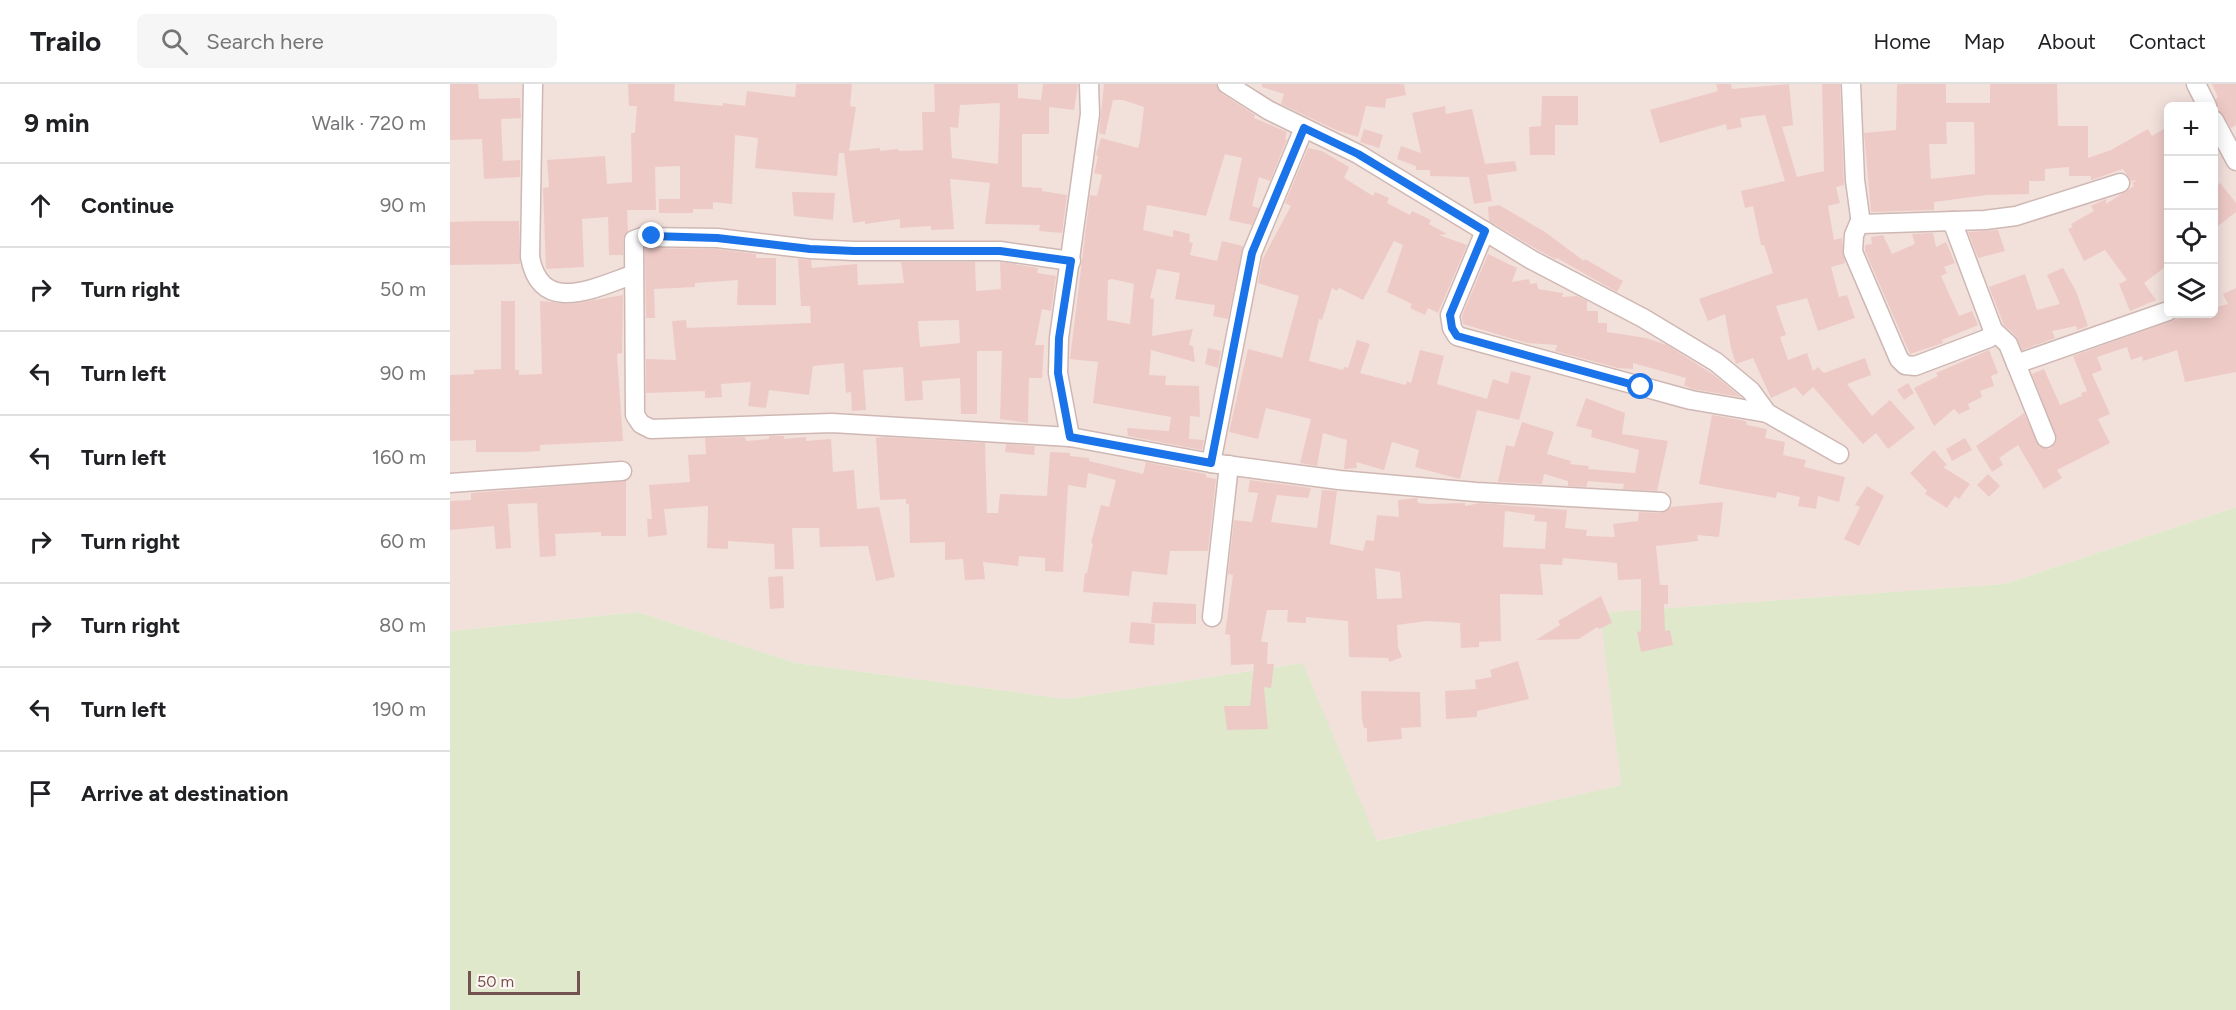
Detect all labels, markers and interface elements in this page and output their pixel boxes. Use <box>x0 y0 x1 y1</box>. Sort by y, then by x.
search box <box>137 14 557 68</box>
text: Trailo <box>30 24 101 58</box>
icon: search <box>158 25 191 58</box>
text: Search here <box>206 28 324 55</box>
text: Home <box>1874 29 1931 54</box>
text: Map <box>1964 29 2005 54</box>
text: About <box>2038 29 2096 54</box>
text: Contact <box>2129 29 2206 54</box>
map controls <box>2164 102 2218 318</box>
button: + <box>2164 102 2218 156</box>
text: 9 min <box>24 107 90 139</box>
text: Walk · 720 m <box>312 111 426 135</box>
button: − <box>2164 156 2218 210</box>
icon: ahead <box>24 189 57 222</box>
text: Continue <box>81 192 174 219</box>
text: 90 m <box>380 193 426 217</box>
button: locate <box>2164 210 2218 264</box>
route end <box>638 222 664 248</box>
button: layers <box>2164 264 2218 318</box>
icon: right <box>24 273 57 306</box>
text: Turn right <box>81 276 180 303</box>
text: 50 m <box>380 277 426 301</box>
icon: left <box>24 357 57 390</box>
text: Turn left <box>81 360 167 387</box>
text: 90 m <box>380 361 426 385</box>
route start <box>1627 373 1653 399</box>
icon: left <box>24 441 57 474</box>
text: Turn left <box>81 444 167 471</box>
text: 160 m <box>372 445 426 469</box>
icon: right <box>24 525 57 558</box>
text: Turn right <box>81 528 180 555</box>
text: 60 m <box>380 529 426 553</box>
icon: right <box>24 609 57 642</box>
text: Turn right <box>81 612 180 639</box>
text: 80 m <box>379 613 426 637</box>
icon: left <box>24 693 57 726</box>
text: Turn left <box>81 696 167 723</box>
text: 190 m <box>372 697 426 721</box>
icon: arrive <box>24 777 57 810</box>
text: Arrive at destination <box>81 780 289 807</box>
scale bar <box>468 968 580 996</box>
text: 50 m <box>477 972 514 991</box>

